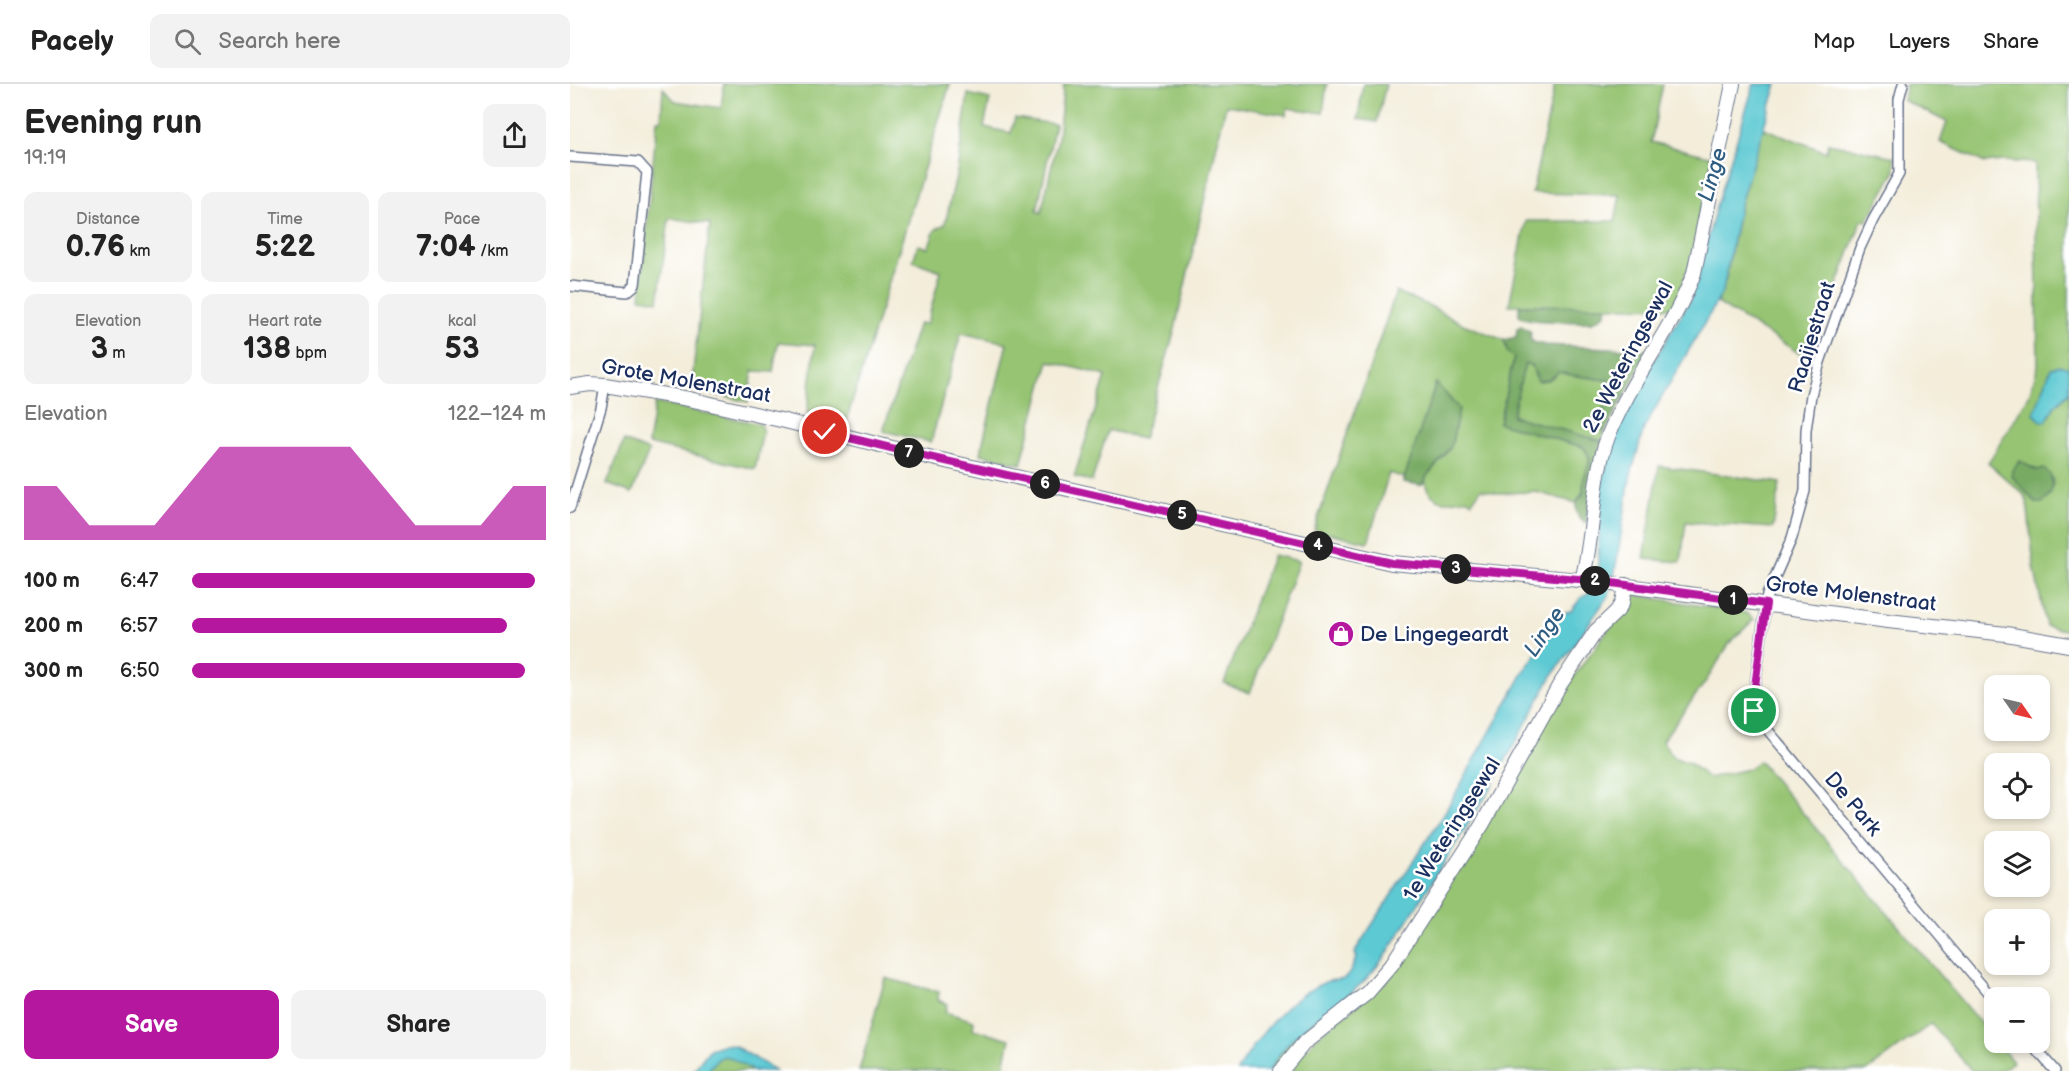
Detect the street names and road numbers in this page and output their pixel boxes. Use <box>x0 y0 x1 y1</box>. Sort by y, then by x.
street label: 2e Weteringsewal <box>1577 277 1679 437</box>
street label: Raaijestraat <box>1783 278 1841 396</box>
street label: Grote Molenstraat <box>599 354 773 408</box>
street label: Grote Molenstraat <box>1764 571 1938 617</box>
street label: 1e Weteringsewal <box>1398 753 1506 905</box>
street label: De Park <box>1819 767 1887 841</box>

